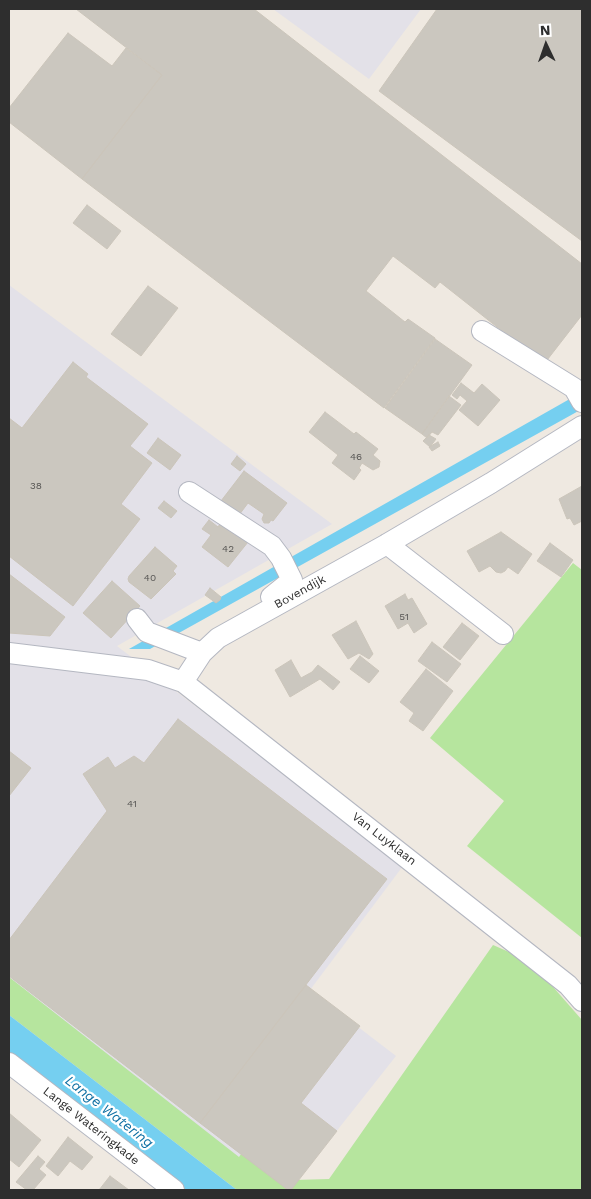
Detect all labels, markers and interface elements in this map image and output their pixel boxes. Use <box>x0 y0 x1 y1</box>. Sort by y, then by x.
north arrow <box>521 20 571 70</box>
text: N <box>540 22 551 38</box>
house number: 46 <box>350 451 362 463</box>
house number: 38 <box>30 480 42 492</box>
house number: 42 <box>222 543 234 555</box>
house number: 40 <box>144 572 156 584</box>
street label: Bovendijk <box>272 572 328 612</box>
house number: 51 <box>399 611 409 623</box>
house number: 41 <box>127 798 137 810</box>
street label: Van Luyklaan <box>349 809 419 869</box>
water label: Lange Watering <box>62 1072 156 1152</box>
street label: Lange Wateringkade <box>40 1084 142 1168</box>

